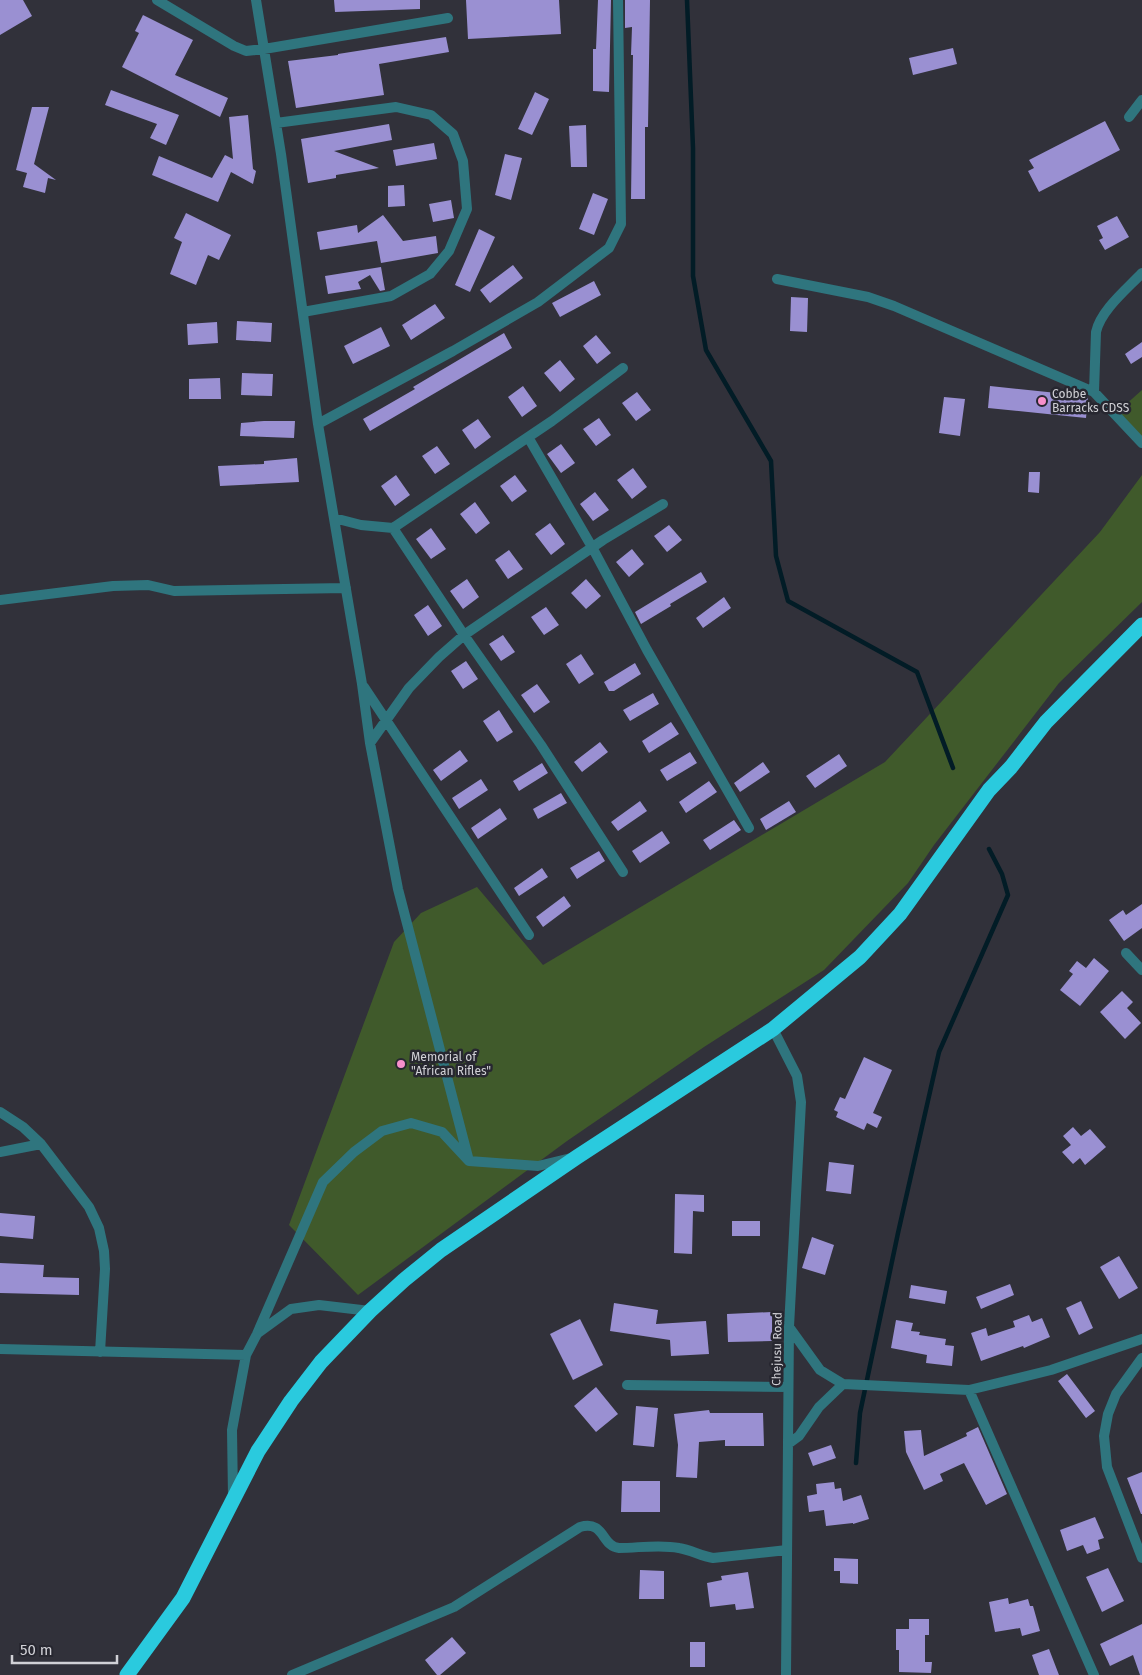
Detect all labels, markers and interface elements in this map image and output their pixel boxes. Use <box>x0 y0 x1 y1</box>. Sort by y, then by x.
place label: Cobbe Barracks CDSS <box>1052 387 1130 415</box>
marker: Cobbe Barracks CDSS <box>1036 395 1048 407</box>
place label: Memorial of "African Rifles" <box>411 1050 491 1078</box>
marker: Memorial of "African Rifles" <box>395 1058 407 1070</box>
street label: Chejusu Road <box>769 1312 785 1386</box>
scale bar <box>12 1632 118 1664</box>
text: 50 m <box>20 1641 53 1659</box>

